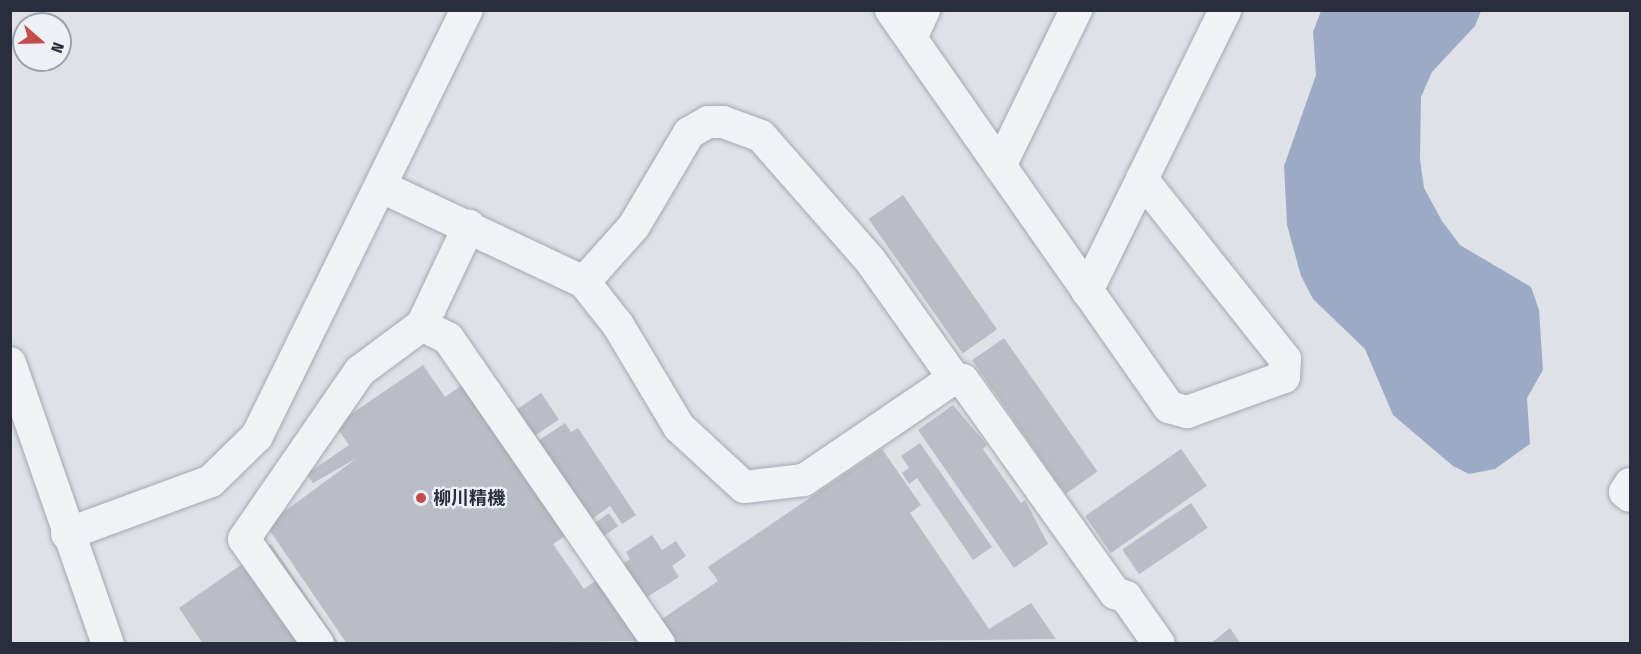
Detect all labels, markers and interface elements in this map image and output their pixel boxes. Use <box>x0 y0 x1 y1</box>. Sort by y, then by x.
north arrow <box>12 12 72 72</box>
text: N <box>47 40 68 55</box>
place label: 柳川精機 <box>433 487 505 509</box>
marker: 柳川精機 <box>414 491 428 505</box>

